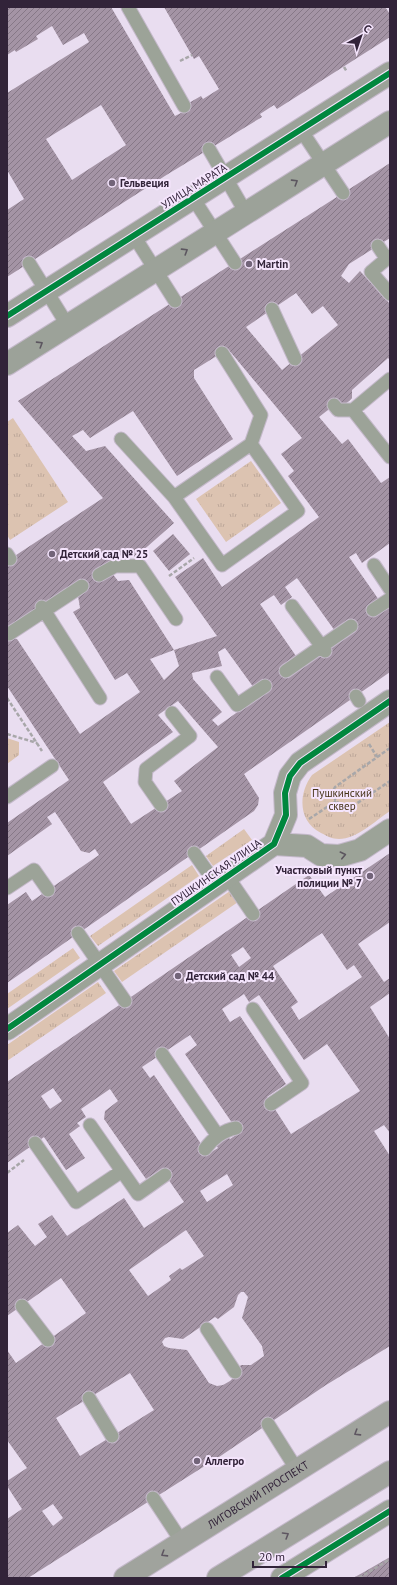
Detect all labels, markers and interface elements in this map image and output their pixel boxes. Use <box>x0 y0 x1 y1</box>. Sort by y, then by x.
north arrow <box>341 16 381 56</box>
text: С <box>361 21 374 36</box>
street label: УЛИЦА МАРАТА <box>159 160 230 212</box>
place label: Гельвеция <box>120 176 169 190</box>
marker: Гельвеция <box>107 178 117 188</box>
one-way arrow <box>291 179 298 187</box>
one-way arrow <box>181 249 188 256</box>
place label: Martin <box>257 257 288 271</box>
marker: Martin <box>244 259 254 269</box>
one-way arrow <box>36 341 43 348</box>
place label: Детский сад № 25 <box>60 547 148 561</box>
marker: Детский сад № 25 <box>47 549 57 559</box>
park label: Пушкинский сквер <box>312 786 372 813</box>
street label: ПУШКИНСКАЯ УЛИЦА <box>168 835 264 908</box>
one-way arrow <box>340 851 346 859</box>
place label: Участковый пункт полиции № 7 <box>274 863 362 890</box>
marker: Участковый пункт полиции № 7 <box>365 871 375 881</box>
place label: Детский сад № 44 <box>186 969 275 983</box>
marker: Детский сад № 44 <box>173 971 183 981</box>
one-way arrow <box>354 1428 361 1435</box>
place label: Аллегро <box>205 1454 244 1468</box>
marker: Аллегро <box>192 1456 202 1466</box>
street label: ЛИГОВСКИЙ ПРОСПЕКТ <box>204 1458 311 1532</box>
one-way arrow <box>282 1532 289 1540</box>
scale bar <box>253 1543 326 1569</box>
one-way arrow <box>161 1549 168 1557</box>
text: 20 m <box>259 1549 285 1564</box>

